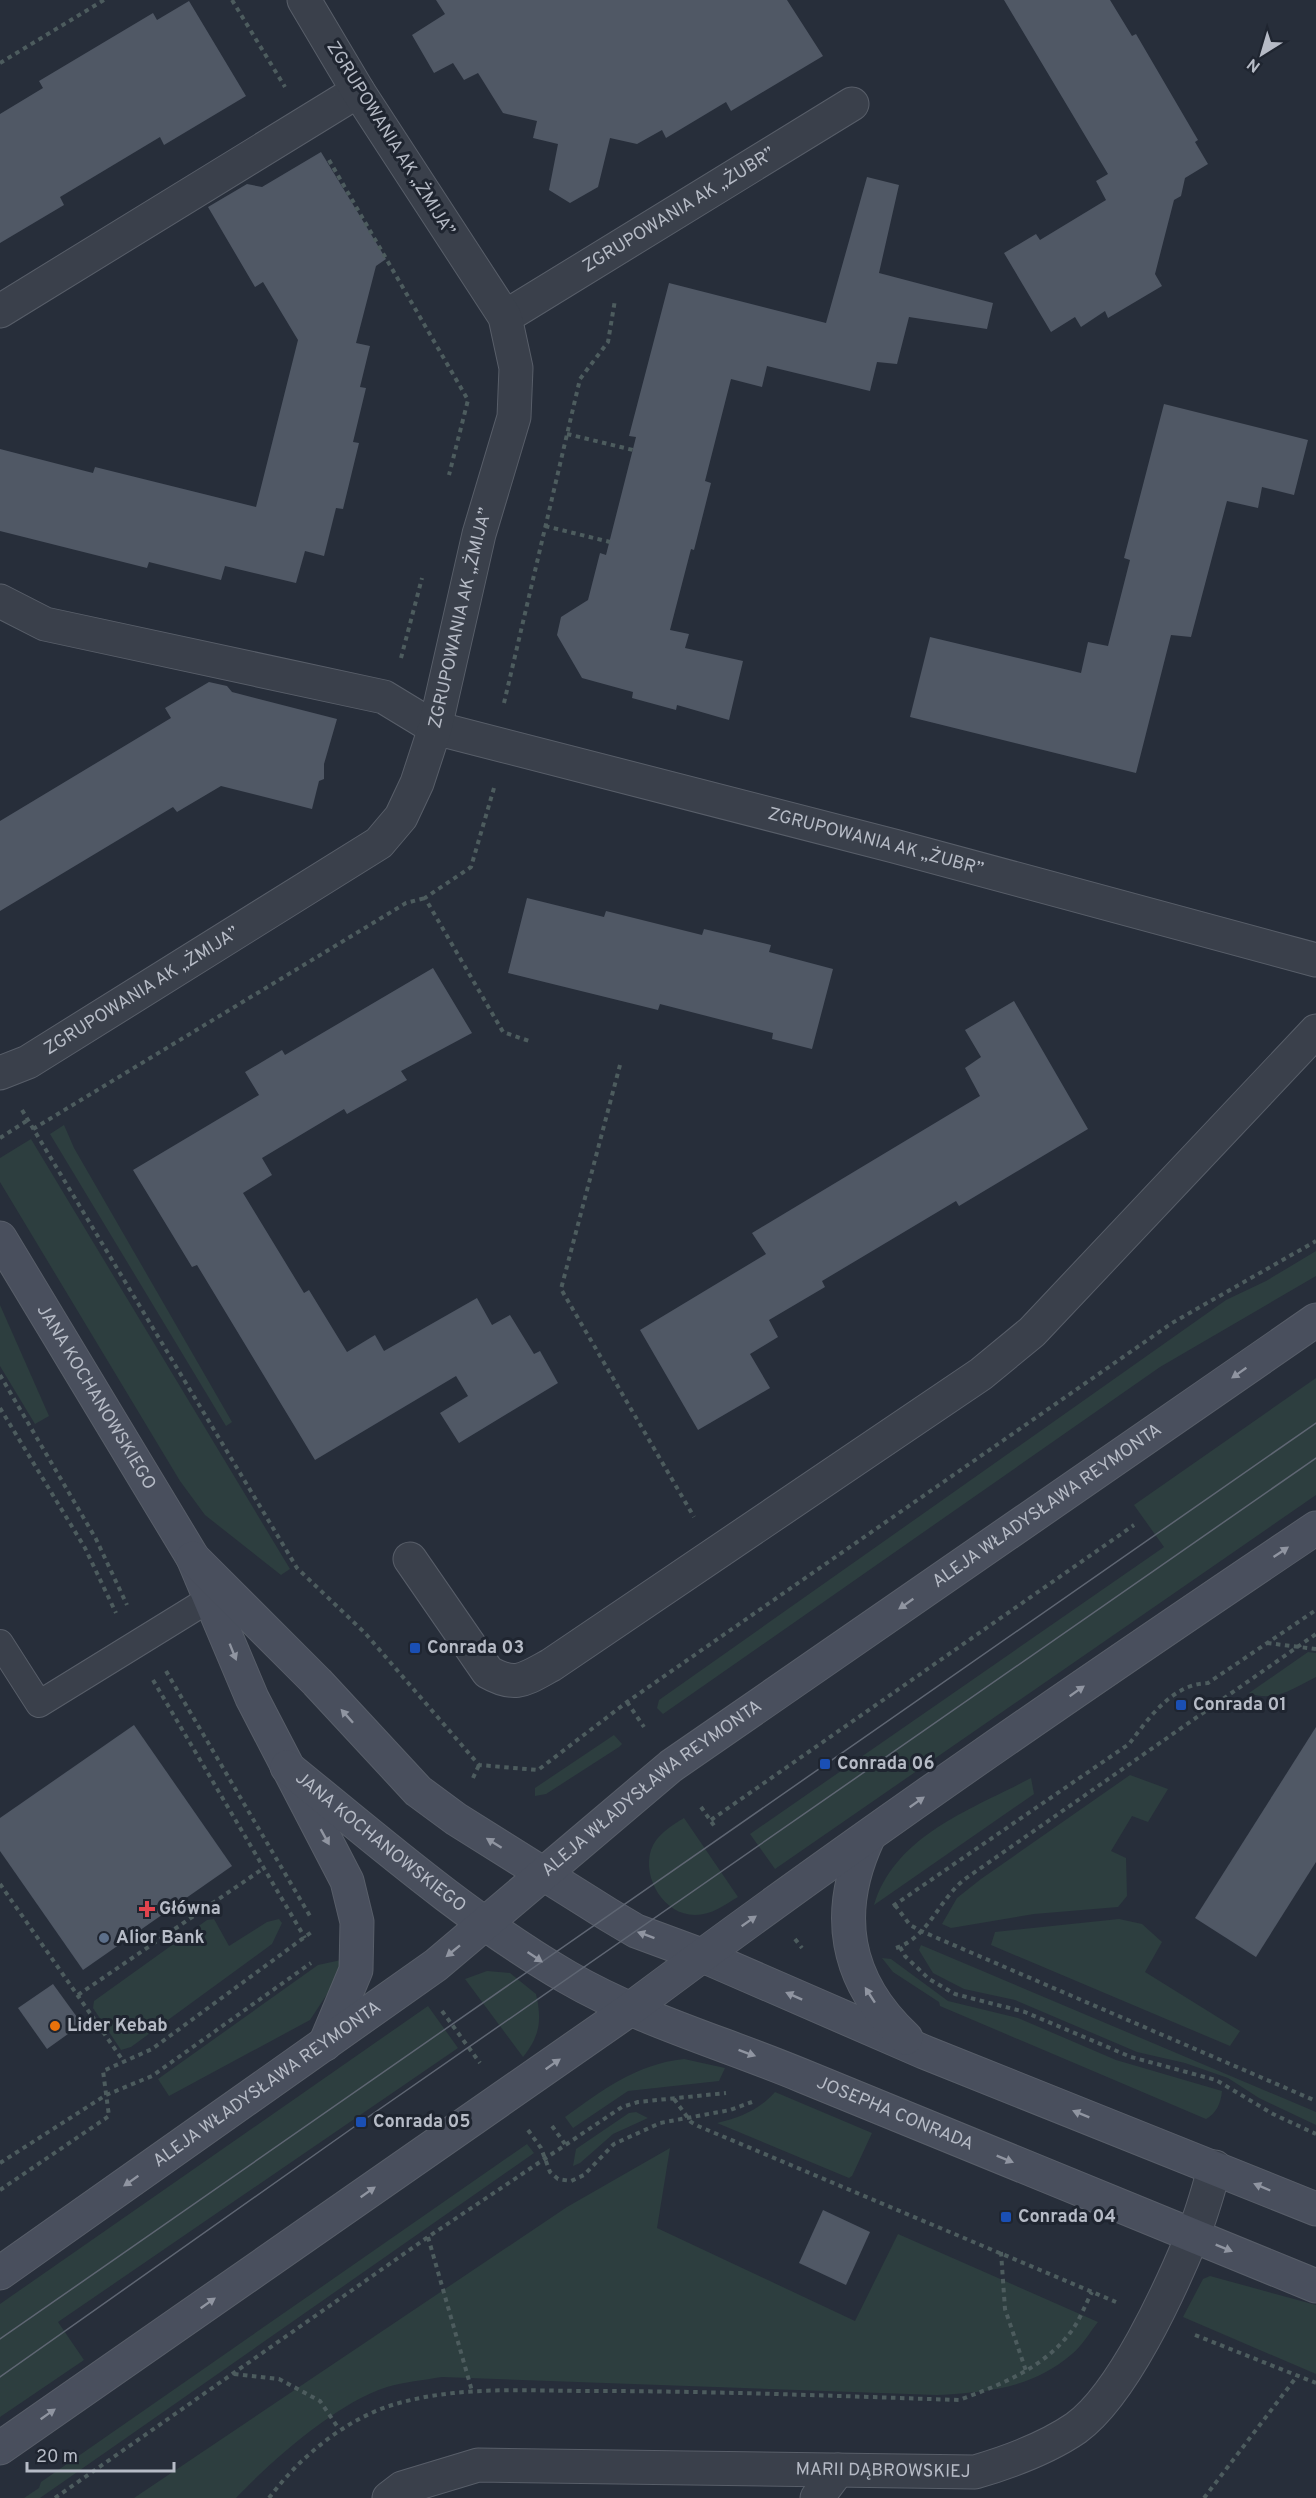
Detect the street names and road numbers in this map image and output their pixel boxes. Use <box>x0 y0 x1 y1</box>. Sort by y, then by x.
street label: ZGRUPOWANIA AK „ŻMIJA” <box>320 36 461 241</box>
street label: ZGRUPOWANIA AK „ŻUBR” <box>578 142 780 278</box>
street label: ZGRUPOWANIA AK „ŻMIJA” <box>424 505 498 731</box>
street label: ZGRUPOWANIA AK „ŻUBR” <box>765 803 986 881</box>
street label: ZGRUPOWANIA AK „ŻMIJA” <box>40 922 244 1061</box>
street label: JANA KOCHANOWSKIEGO <box>31 1300 161 1494</box>
street label: ALEJA WŁADYSŁAWA REYMONTA <box>928 1419 1166 1593</box>
street label: ALEJA WŁADYSŁAWA REYMONTA <box>537 1695 767 1882</box>
street label: JANA KOCHANOWSKIEGO <box>290 1767 471 1918</box>
street label: ALEJA WŁADYSŁAWA REYMONTA <box>148 1996 386 2173</box>
street label: JOSEPHA CONRADA <box>813 2071 977 2156</box>
street label: MARII DĄBROWSKIEJ <box>796 2458 971 2483</box>

